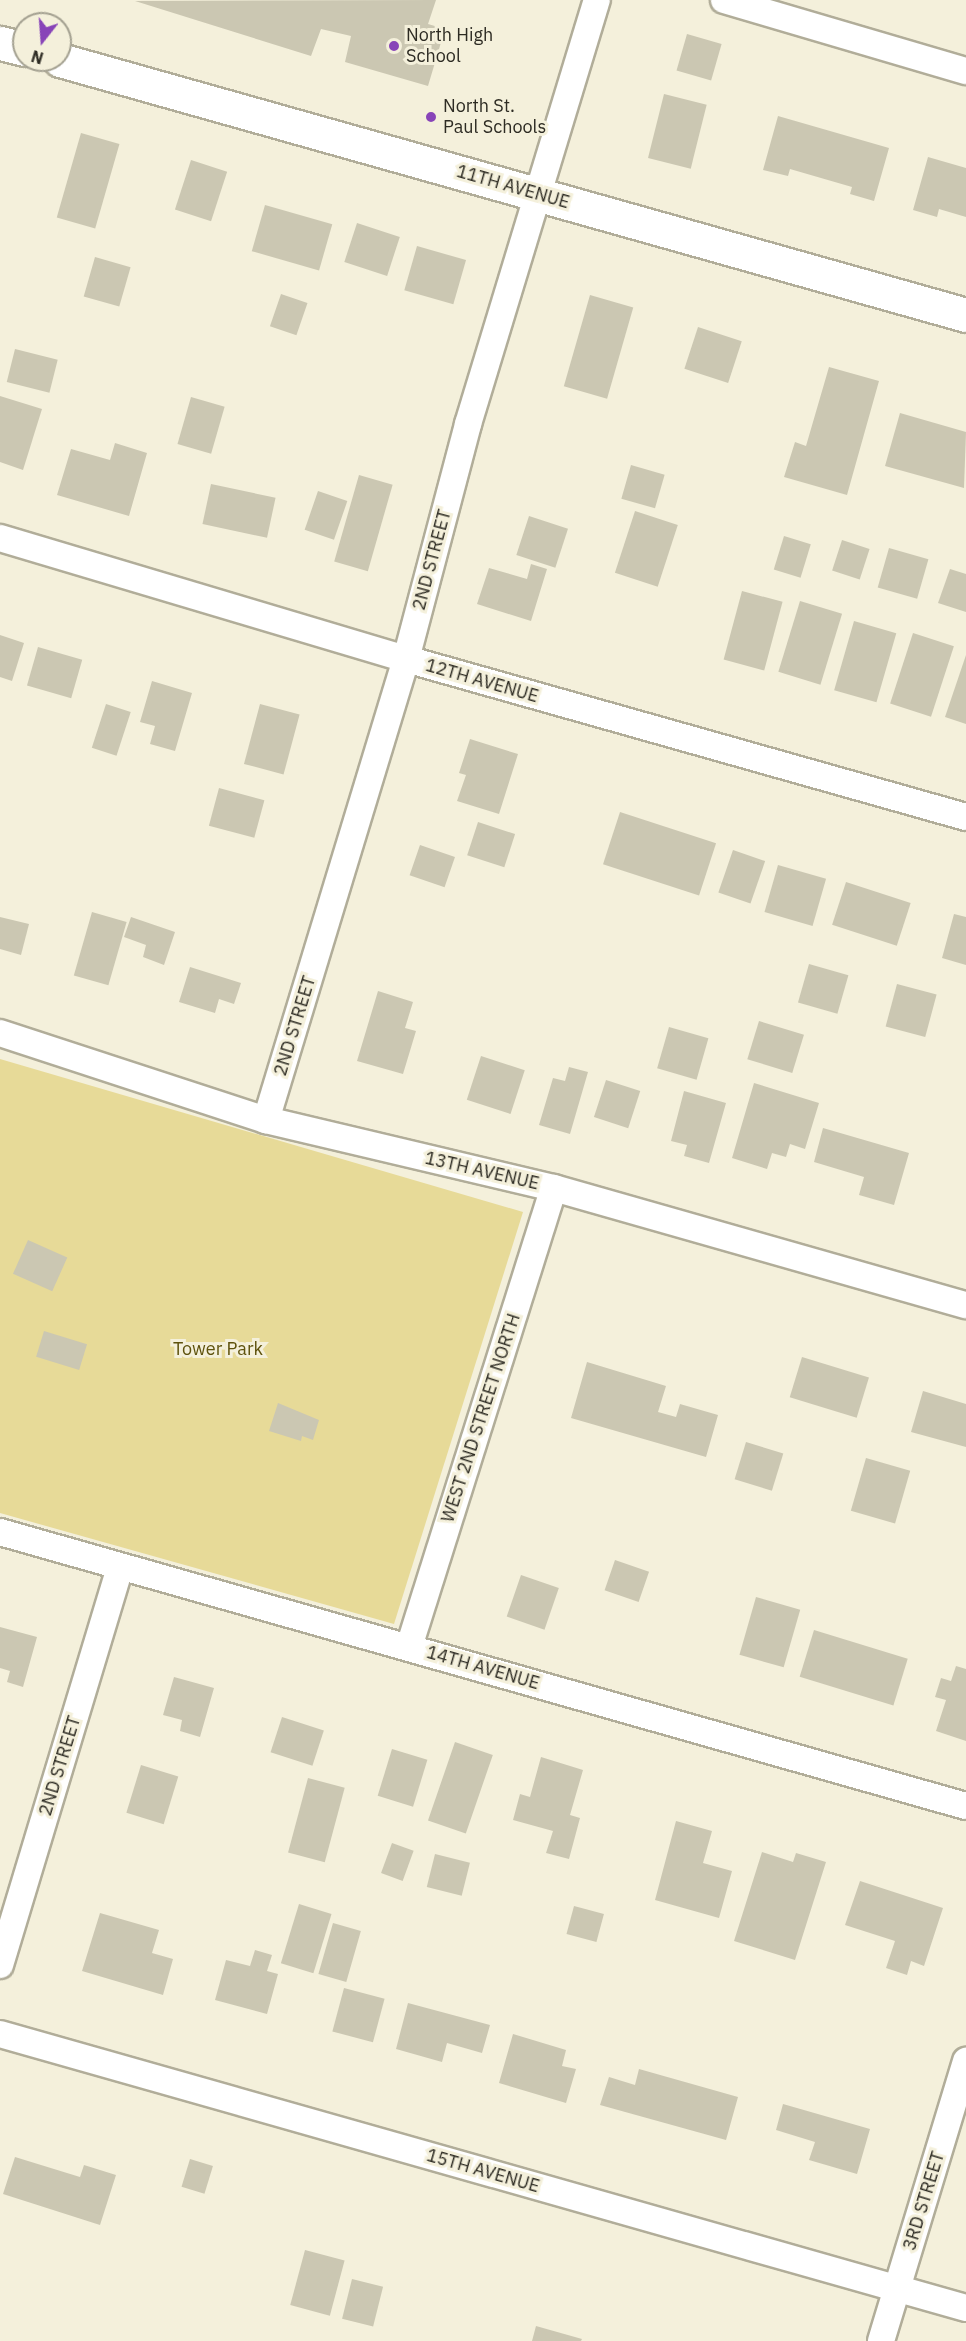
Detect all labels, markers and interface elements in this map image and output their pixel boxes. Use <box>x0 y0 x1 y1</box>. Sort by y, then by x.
north arrow <box>12 12 72 72</box>
place label: North High School <box>406 25 493 68</box>
marker: North High School <box>387 39 401 53</box>
text: N <box>29 46 46 69</box>
place label: North St. Paul Schools <box>443 96 546 138</box>
marker: North St. Paul Schools <box>424 110 438 124</box>
street label: 11TH AVENUE <box>454 161 572 213</box>
street label: 2ND STREET <box>408 507 456 613</box>
street label: 12TH AVENUE <box>423 655 541 707</box>
street label: 2ND STREET <box>270 974 320 1078</box>
street label: 13TH AVENUE <box>423 1147 541 1195</box>
street label: WEST 2ND STREET NORTH <box>437 1311 525 1525</box>
park label: Tower Park <box>173 1338 263 1360</box>
street label: 14TH AVENUE <box>424 1642 542 1694</box>
street label: 2ND STREET <box>35 1714 85 1818</box>
street label: 15TH AVENUE <box>424 2145 542 2197</box>
street label: 3RD STREET <box>899 2149 949 2253</box>

